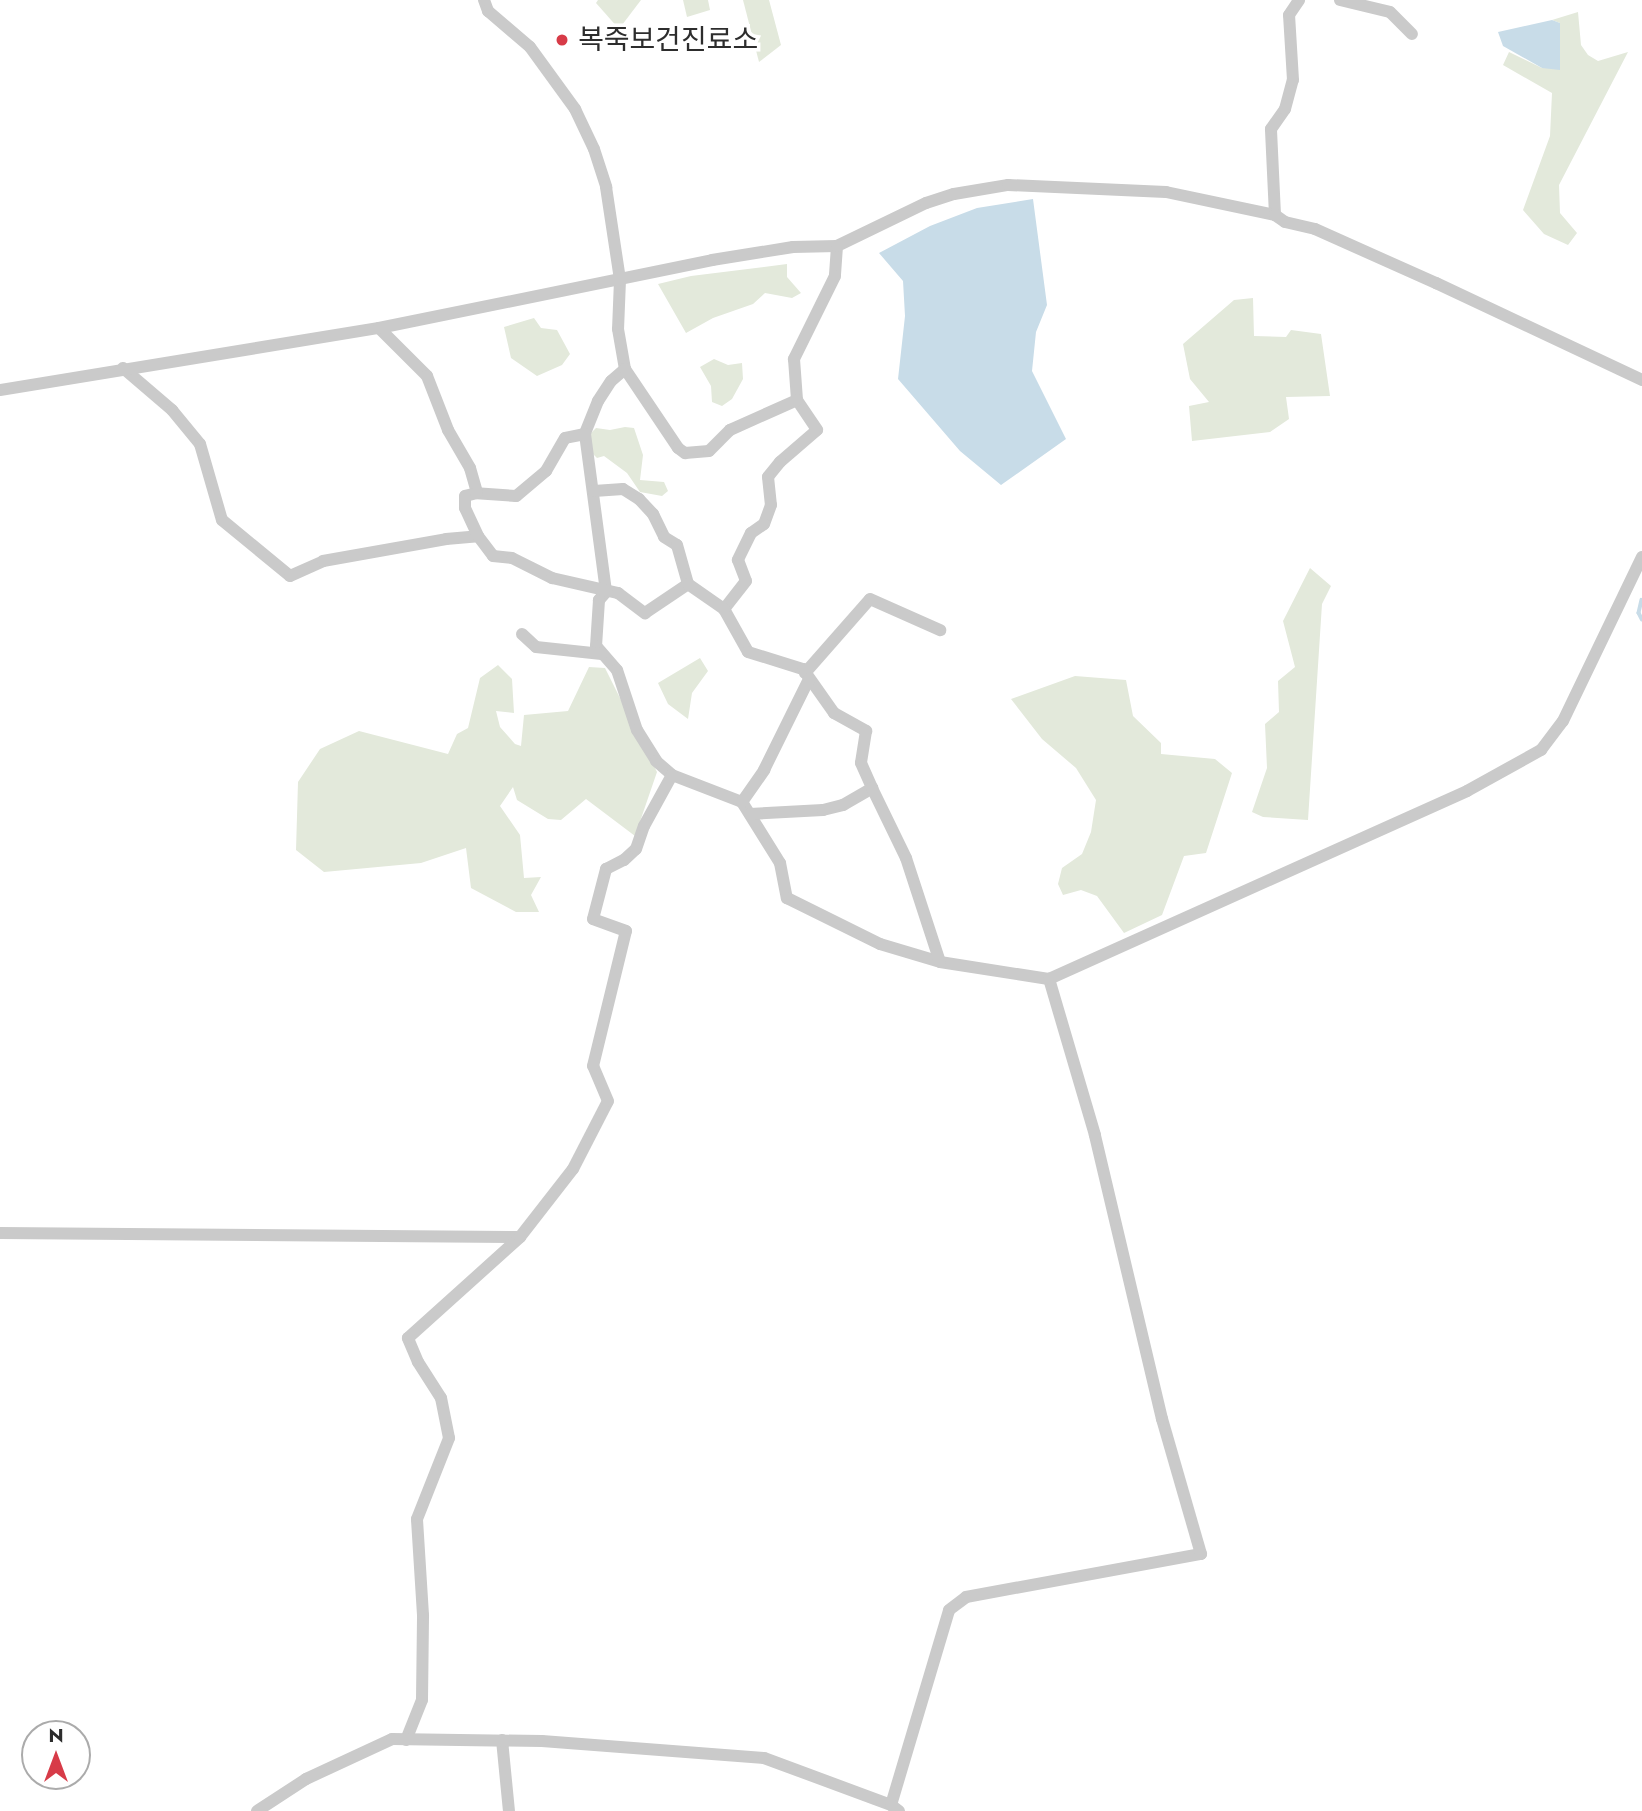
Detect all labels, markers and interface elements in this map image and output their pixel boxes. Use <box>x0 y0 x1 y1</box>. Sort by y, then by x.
place label: 복죽보건진료소 <box>578 23 758 57</box>
marker: 복죽보건진료소 <box>552 30 572 50</box>
north arrow <box>21 1720 91 1790</box>
text: N <box>48 1722 64 1749</box>

